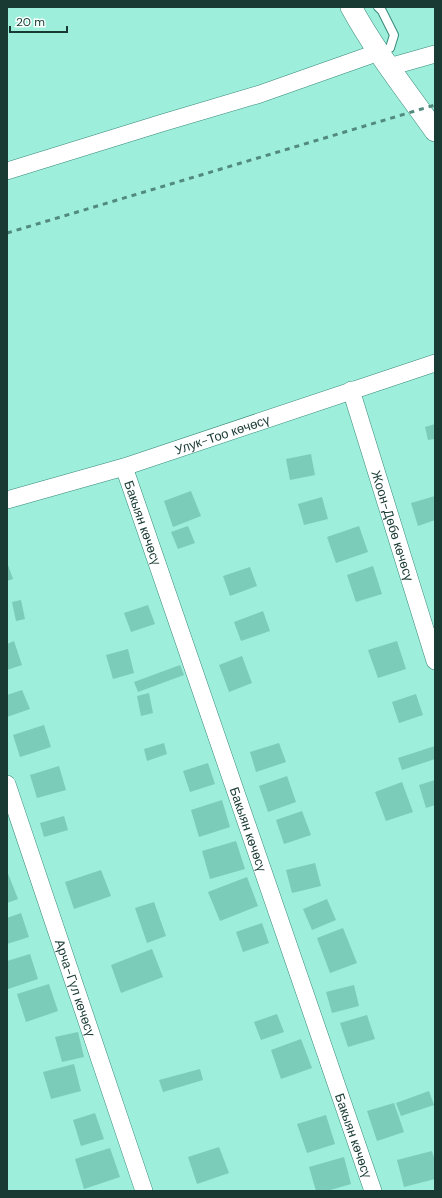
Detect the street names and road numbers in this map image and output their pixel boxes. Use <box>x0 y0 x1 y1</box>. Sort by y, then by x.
street label: Улук-Тоо көчөсү <box>172 410 272 458</box>
street label: Жоон-Дөбө көчөсү <box>368 468 418 583</box>
street label: Бакыян көчөсү <box>121 478 166 568</box>
street label: Бакыян көчөсү <box>226 785 271 874</box>
street label: Арча-Гүл көчөсү <box>51 937 100 1039</box>
street label: Бакыян көчөсү <box>332 1091 377 1181</box>

